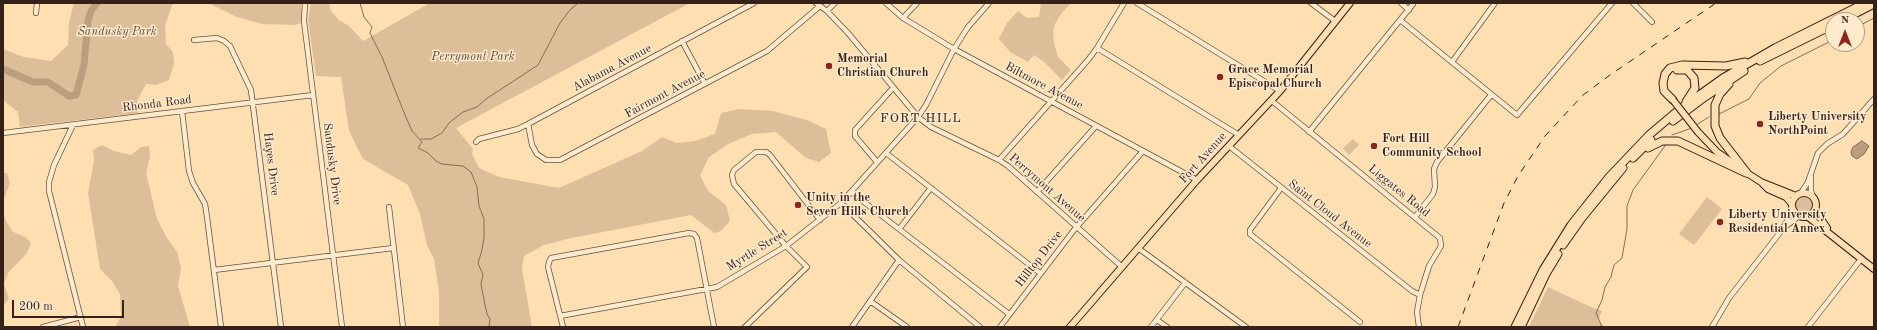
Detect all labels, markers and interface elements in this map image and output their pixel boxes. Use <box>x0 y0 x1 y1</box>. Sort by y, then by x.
north arrow <box>1825 12 1865 52</box>
text: N <box>1841 15 1849 26</box>
park label: Sandusky Park <box>77 25 157 39</box>
street label: Alabama Avenue <box>570 41 654 95</box>
park label: Perrymont Park <box>431 50 515 64</box>
place label: Memorial Christian Church <box>837 52 928 80</box>
street label: Biltmore Avenue <box>1002 59 1086 113</box>
marker: Memorial Christian Church <box>824 61 834 71</box>
place label: Grace Memorial Episcopal Church <box>1228 63 1322 91</box>
street label: Fairmont Avenue <box>622 67 708 121</box>
marker: Grace Memorial Episcopal Church <box>1215 72 1225 82</box>
street label: Rhonda Road <box>121 93 193 115</box>
place label: Liberty University NorthPoint <box>1768 110 1866 138</box>
district label: FORT HILL <box>880 111 962 127</box>
marker: Liberty University NorthPoint <box>1755 119 1765 129</box>
street label: Sandusky Drive <box>320 122 344 206</box>
street label: Fort Avenue <box>1176 129 1230 187</box>
street label: Hayes Drive <box>260 131 282 197</box>
place label: Fort Hill Community School <box>1382 132 1482 160</box>
marker: Fort Hill Community School <box>1369 141 1379 151</box>
street label: Perrymont Avenue <box>1006 151 1088 225</box>
street label: Liggates Road <box>1365 162 1433 220</box>
street label: Saint Cloud Avenue <box>1285 177 1375 251</box>
place label: Unity in the Seven Hills Church <box>806 191 909 219</box>
marker: Unity in the Seven Hills Church <box>793 200 803 210</box>
place label: Liberty University Residential Annex <box>1728 208 1826 236</box>
marker: Liberty University Residential Annex <box>1715 217 1725 227</box>
street label: Myrtle Street <box>724 225 790 275</box>
street label: Hilltop Drive <box>1012 228 1066 290</box>
scale bar <box>14 292 126 318</box>
text: 200 m <box>19 301 53 313</box>

